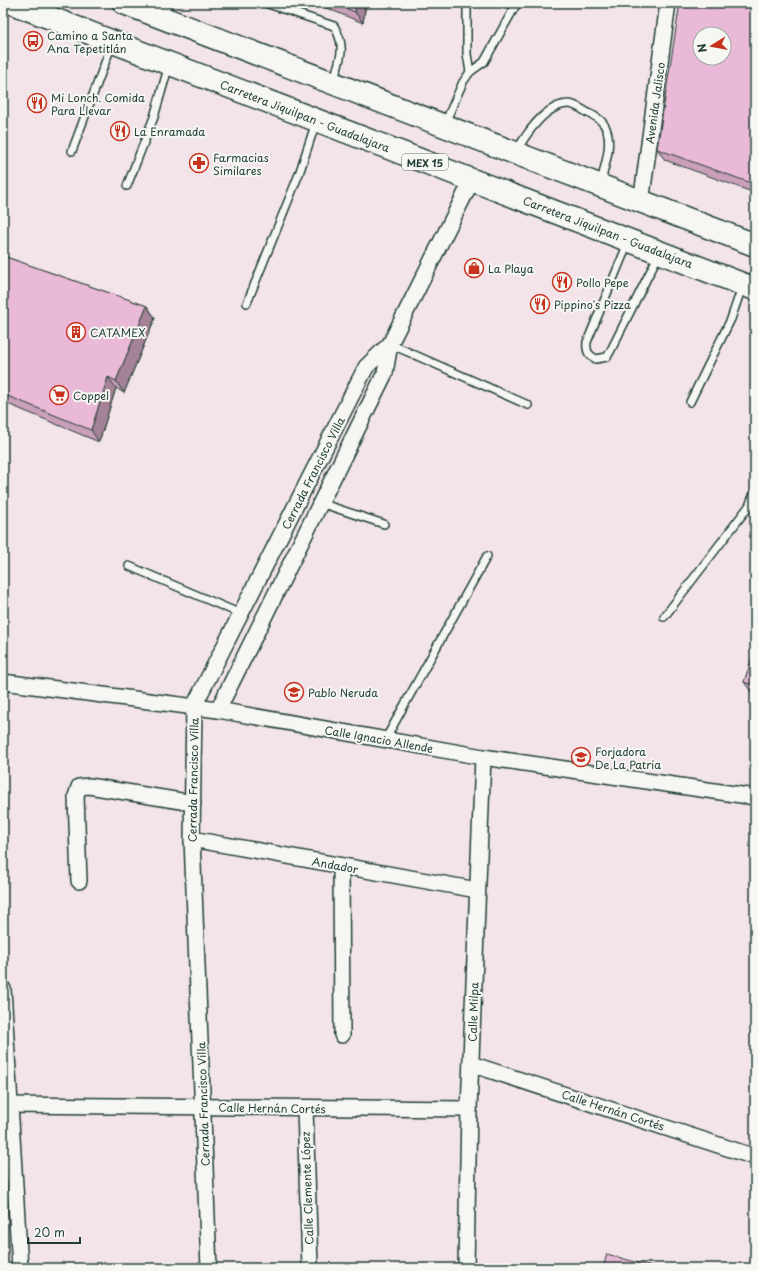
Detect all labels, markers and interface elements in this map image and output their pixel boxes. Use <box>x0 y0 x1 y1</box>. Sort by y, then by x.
north arrow <box>692 26 732 66</box>
place label: Camino a Santa Ana Tepetitlán <box>47 27 133 57</box>
bus stop icon: Camino a Santa Ana Tepetitlán <box>22 30 44 52</box>
text: N <box>692 42 711 54</box>
street label: Avenida Jalisco <box>641 61 669 145</box>
street label: Carretera Jiquilpan - Guadalajara <box>218 76 393 156</box>
place label: Mi Lonch. Comida Para Llevar <box>51 89 145 119</box>
restaurant icon: Mi Lonch. Comida Para Llevar <box>26 92 48 114</box>
restaurant icon: La Enramada <box>109 120 131 142</box>
place label: La Enramada <box>134 123 205 140</box>
place label: Farmacias Similares <box>213 149 269 179</box>
pharmacy icon: Farmacias Similares <box>188 152 210 174</box>
road number: MEX 15 <box>402 154 448 170</box>
street label: Carretera Jiquilpan - Guadalajara <box>521 192 696 272</box>
shop icon: La Playa <box>463 257 485 279</box>
place label: La Playa <box>488 260 534 277</box>
restaurant icon: Pollo Pepe <box>551 271 573 293</box>
place label: Pollo Pepe <box>576 274 629 291</box>
restaurant icon: Pippino's Pizza <box>529 293 551 315</box>
place label: Pippino's Pizza <box>554 296 631 313</box>
building icon: CATAMEX <box>65 321 87 343</box>
place label: CATAMEX <box>90 324 146 341</box>
supermarket icon: Coppel <box>48 384 70 406</box>
place label: Coppel <box>73 387 109 404</box>
street label: Cerrada Francisco Villa <box>277 413 349 532</box>
school or university icon: Pablo Neruda <box>283 681 305 703</box>
place label: Pablo Neruda <box>308 684 378 701</box>
street label: Cerrada Francisco Villa <box>183 717 203 842</box>
street label: Calle Ignacio Allende <box>323 721 435 757</box>
place label: Forjadora De La Patria <box>595 743 661 773</box>
school or university icon: Forjadora De La Patria <box>570 746 592 768</box>
street label: Andador <box>310 853 360 877</box>
street label: Calle Milpa <box>463 982 483 1042</box>
street label: Cerrada Francisco Villa <box>192 1041 214 1167</box>
street label: Calle Hernán Cortés <box>559 1085 667 1135</box>
street label: Calle Hernán Cortés <box>218 1099 326 1117</box>
street label: Calle Clemente López <box>297 1131 317 1245</box>
scale bar <box>28 1219 80 1245</box>
text: 20 m <box>34 1223 65 1241</box>

